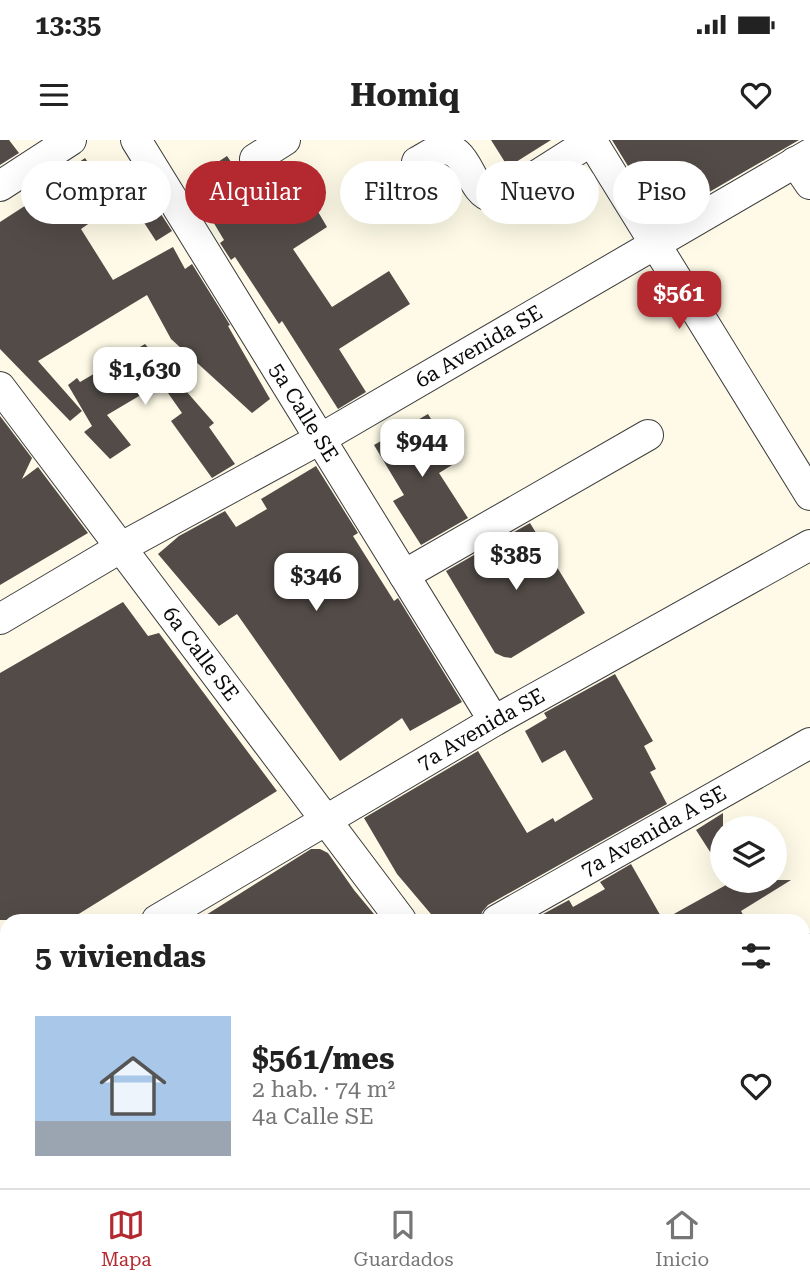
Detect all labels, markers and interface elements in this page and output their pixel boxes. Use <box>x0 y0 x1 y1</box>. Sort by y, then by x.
text: 13:35 <box>35 10 101 40</box>
icon: menu <box>35 76 73 114</box>
text: Homiq <box>350 76 460 114</box>
icon: heart <box>737 76 775 114</box>
chip: Comprar <box>21 161 171 224</box>
chip: Alquilar <box>185 161 326 224</box>
chip: Filtros <box>340 161 462 224</box>
chip: Nuevo <box>476 161 599 224</box>
chip: Piso <box>613 161 710 224</box>
pin: $561 <box>638 272 720 331</box>
text: $561 <box>653 280 705 307</box>
street label: 6a Avenida SE <box>411 300 547 393</box>
pin: $1,630 <box>88 348 202 407</box>
text: $1,630 <box>109 356 181 383</box>
street label: 5a Calle SE <box>264 359 343 466</box>
pin: $944 <box>381 420 463 479</box>
text: $944 <box>396 428 448 455</box>
pin: $385 <box>475 532 557 592</box>
text: $385 <box>490 541 542 568</box>
pin: $346 <box>275 554 357 613</box>
text: $346 <box>290 562 342 589</box>
street label: 6a Calle SE <box>158 602 244 706</box>
street label: 7a Avenida SE <box>413 683 549 775</box>
street label: 7a Avenida A SE <box>577 781 730 882</box>
map controls <box>710 816 787 893</box>
button: layers <box>710 816 787 893</box>
icon: filters <box>737 937 775 975</box>
text: 5 viviendas <box>35 939 206 974</box>
text: $561/mes <box>252 1041 394 1076</box>
icon: home <box>91 1044 175 1128</box>
icon: heart <box>737 1067 775 1105</box>
text: 2 hab. · 74 m² <box>252 1076 395 1103</box>
text: 4a Calle SE <box>252 1103 374 1130</box>
tab: Mapa <box>101 1206 152 1271</box>
tab: Guardados <box>353 1206 454 1271</box>
tab: Inicio <box>655 1206 709 1271</box>

